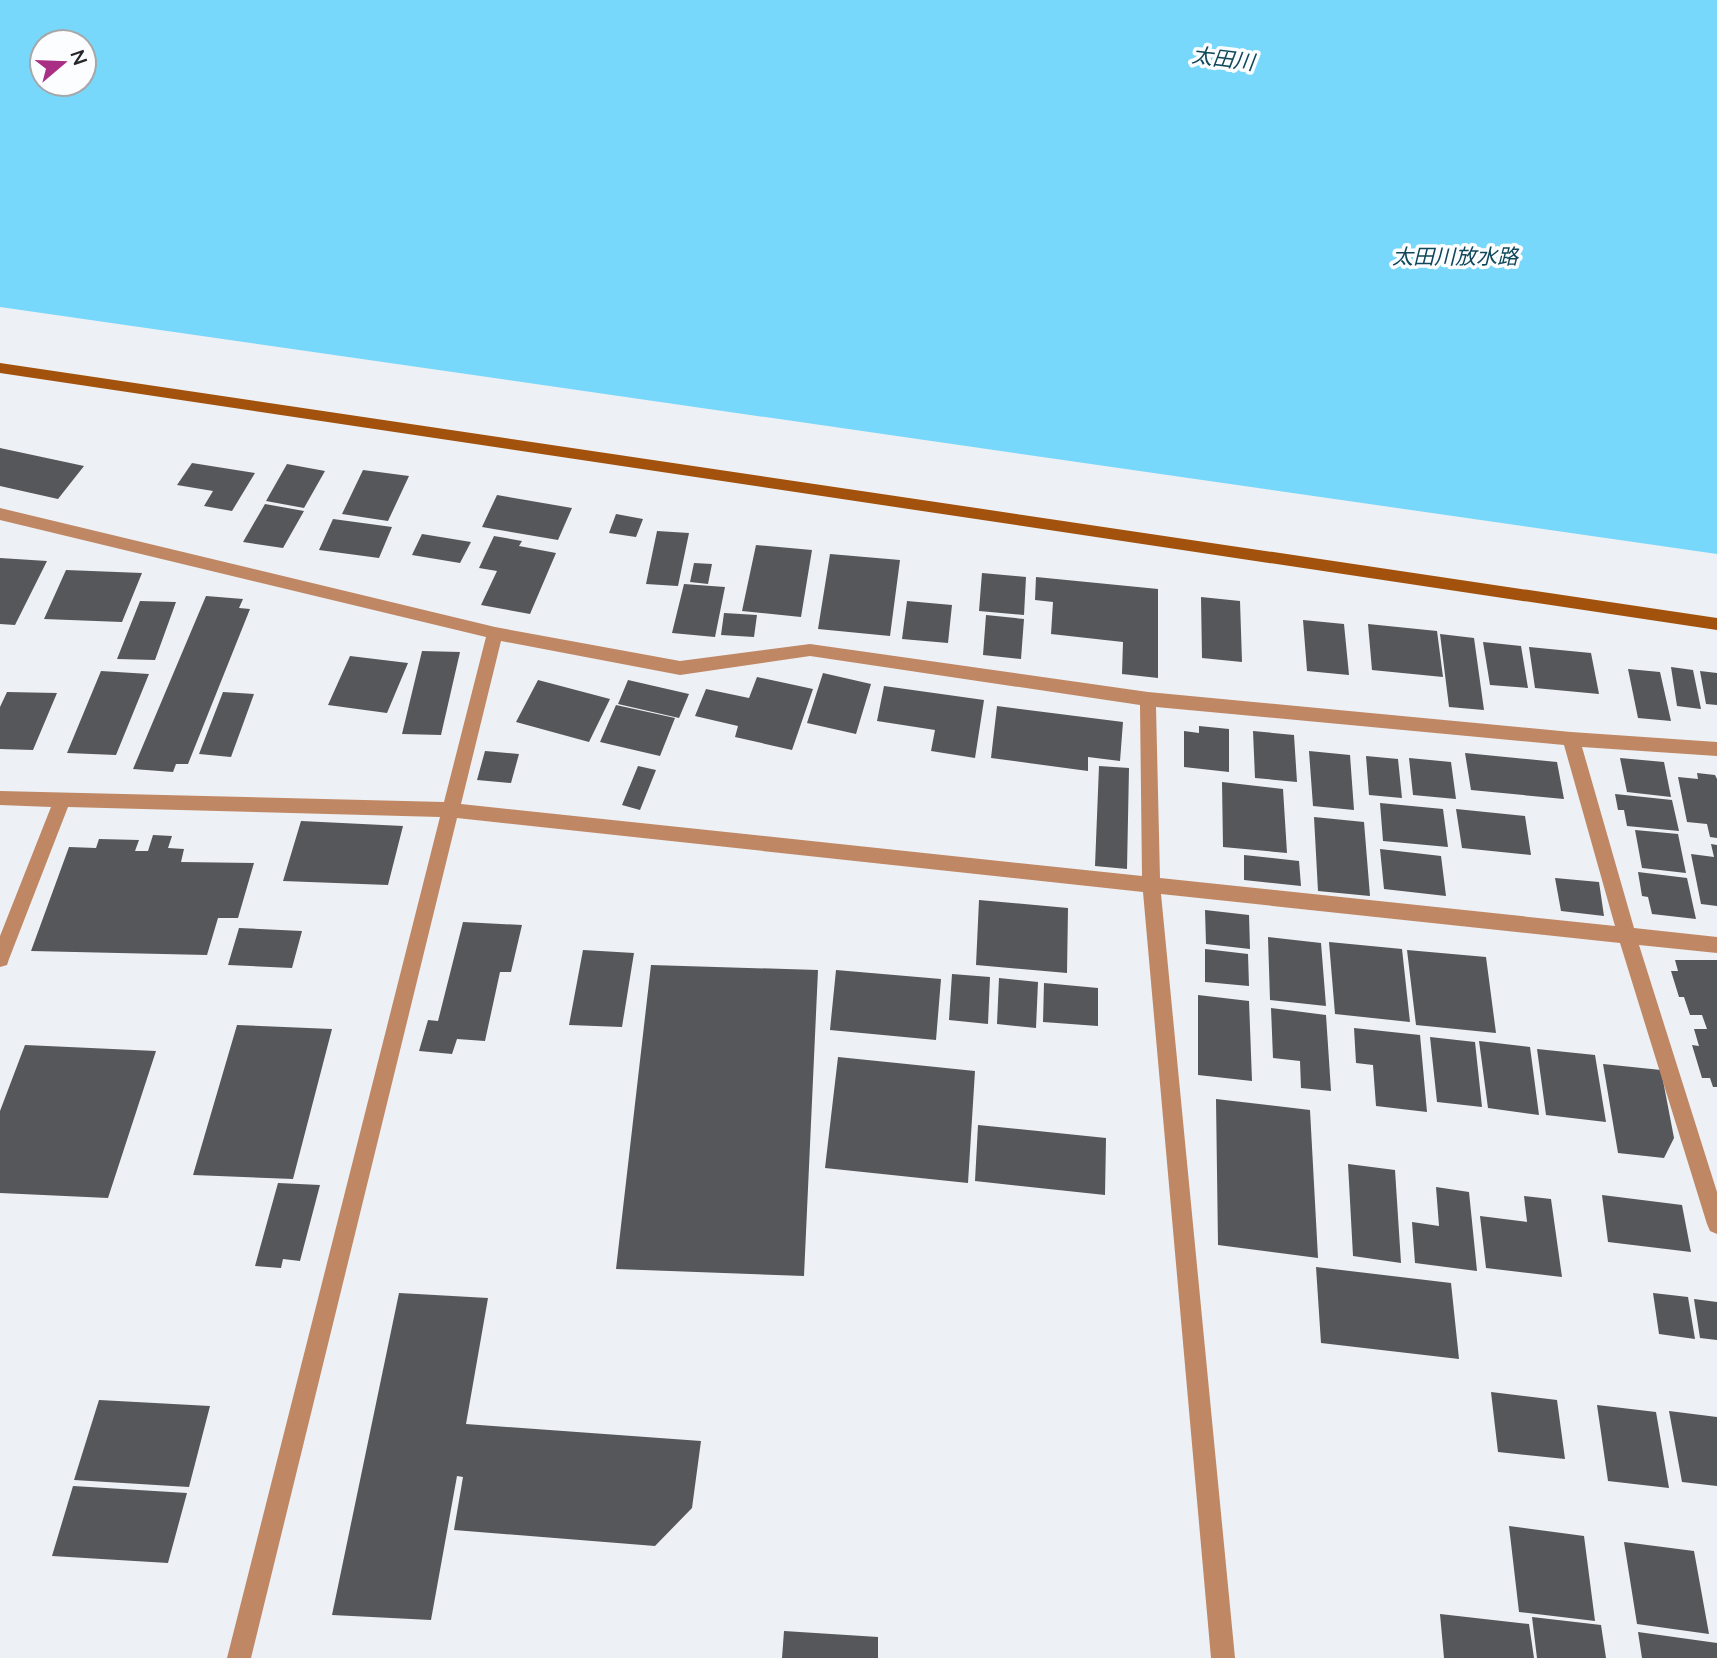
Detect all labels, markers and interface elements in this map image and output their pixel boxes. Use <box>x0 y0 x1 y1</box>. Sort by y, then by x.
north arrow <box>28 28 98 98</box>
water label: 太田川 <box>1190 41 1258 74</box>
text: N <box>66 47 93 68</box>
water label: 太田川放水路 <box>1392 243 1520 268</box>

